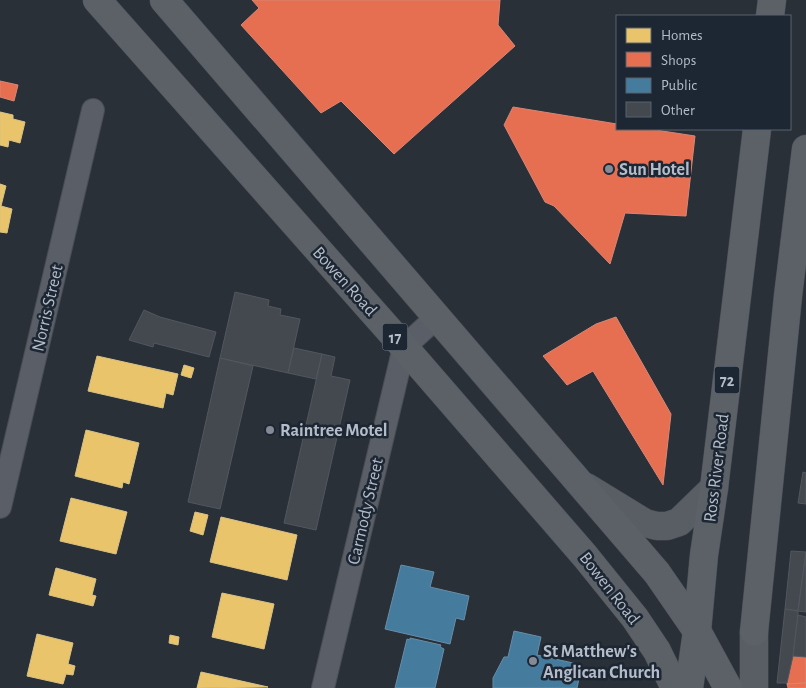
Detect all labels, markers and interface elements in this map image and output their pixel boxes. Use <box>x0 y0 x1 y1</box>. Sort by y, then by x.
legend <box>616 15 791 130</box>
text: Homes <box>661 28 703 43</box>
text: Shops <box>661 53 696 68</box>
text: Public <box>661 78 697 93</box>
text: Other <box>661 103 695 118</box>
place label: Sun Hotel <box>619 161 690 179</box>
marker: Sun Hotel <box>603 163 615 175</box>
street label: Bowen Road <box>309 244 380 320</box>
street label: Norris Street <box>29 263 67 353</box>
road number: 17 <box>382 324 408 351</box>
road number: 72 <box>714 366 740 394</box>
street label: Ross River Road <box>701 413 733 523</box>
place label: Raintree Motel <box>280 422 387 440</box>
marker: Raintree Motel <box>264 424 276 436</box>
street label: Carmody Street <box>345 456 387 566</box>
street label: Bowen Road <box>576 549 643 628</box>
place label: St Matthew's Anglican Church <box>543 643 660 682</box>
marker: St Matthew's Anglican Church <box>527 655 539 667</box>

